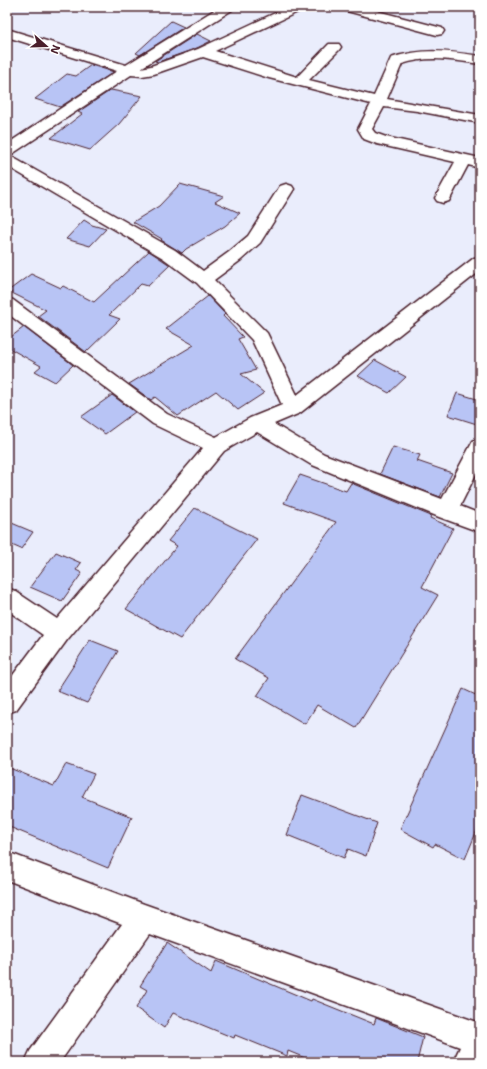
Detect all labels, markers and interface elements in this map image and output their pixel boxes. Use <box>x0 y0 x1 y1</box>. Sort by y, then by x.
north arrow <box>26 26 66 66</box>
text: N <box>46 43 63 56</box>

